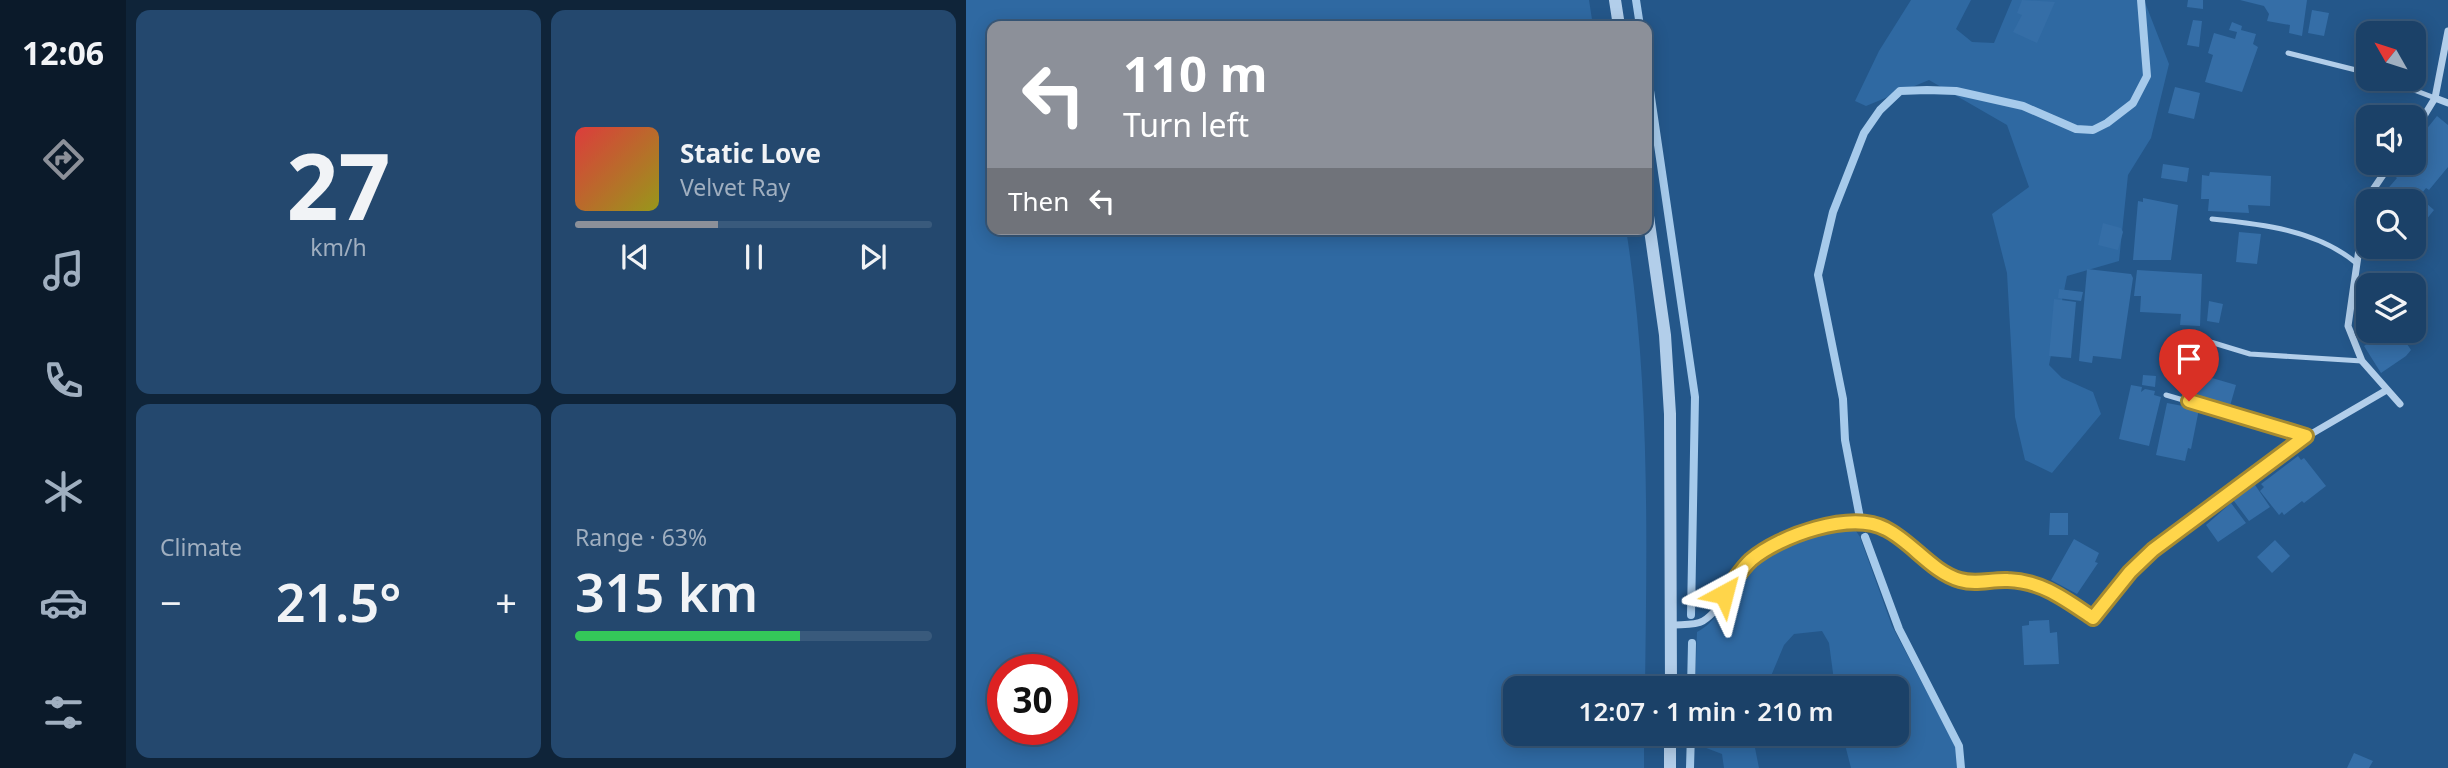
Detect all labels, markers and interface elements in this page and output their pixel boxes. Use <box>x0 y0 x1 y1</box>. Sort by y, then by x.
north arrow <box>2356 21 2426 91</box>
map controls <box>2356 21 2426 343</box>
text: 12:06 <box>22 31 104 74</box>
text: 110 m <box>1123 40 1268 106</box>
icon: left <box>1008 49 1099 140</box>
text: Turn left <box>1123 103 1249 146</box>
button: sound <box>2356 105 2426 175</box>
text: 27 <box>286 123 391 247</box>
icon: directions <box>39 135 88 184</box>
text: Static Love <box>680 135 821 171</box>
text: Velvet Ray <box>680 171 790 203</box>
icon: left <box>1083 182 1121 220</box>
text: Then <box>1008 183 1069 219</box>
button: search <box>2356 189 2426 259</box>
text: km/h <box>310 231 367 263</box>
icon: previous <box>616 238 654 276</box>
icon: pause <box>735 238 773 276</box>
icon: next <box>854 238 892 276</box>
icon: music <box>39 246 88 295</box>
button: layers <box>2356 273 2426 343</box>
pin <box>2159 329 2219 401</box>
icon: arrive <box>2170 340 2208 378</box>
icon: phone <box>39 356 88 405</box>
icon: climate <box>39 467 88 516</box>
text: Range · 63% <box>575 521 707 553</box>
text: Climate <box>160 531 242 563</box>
text: 315 km <box>575 556 758 627</box>
position arrow <box>1687 557 1761 631</box>
text: 21.5° <box>276 566 401 637</box>
text: − <box>160 576 182 628</box>
text: + <box>495 576 517 628</box>
icon: car <box>39 578 88 627</box>
speed limit sign: 30 <box>987 654 1078 745</box>
icon: filters <box>39 688 88 737</box>
text: 12:07 · 1 min · 210 m <box>1579 693 1833 729</box>

